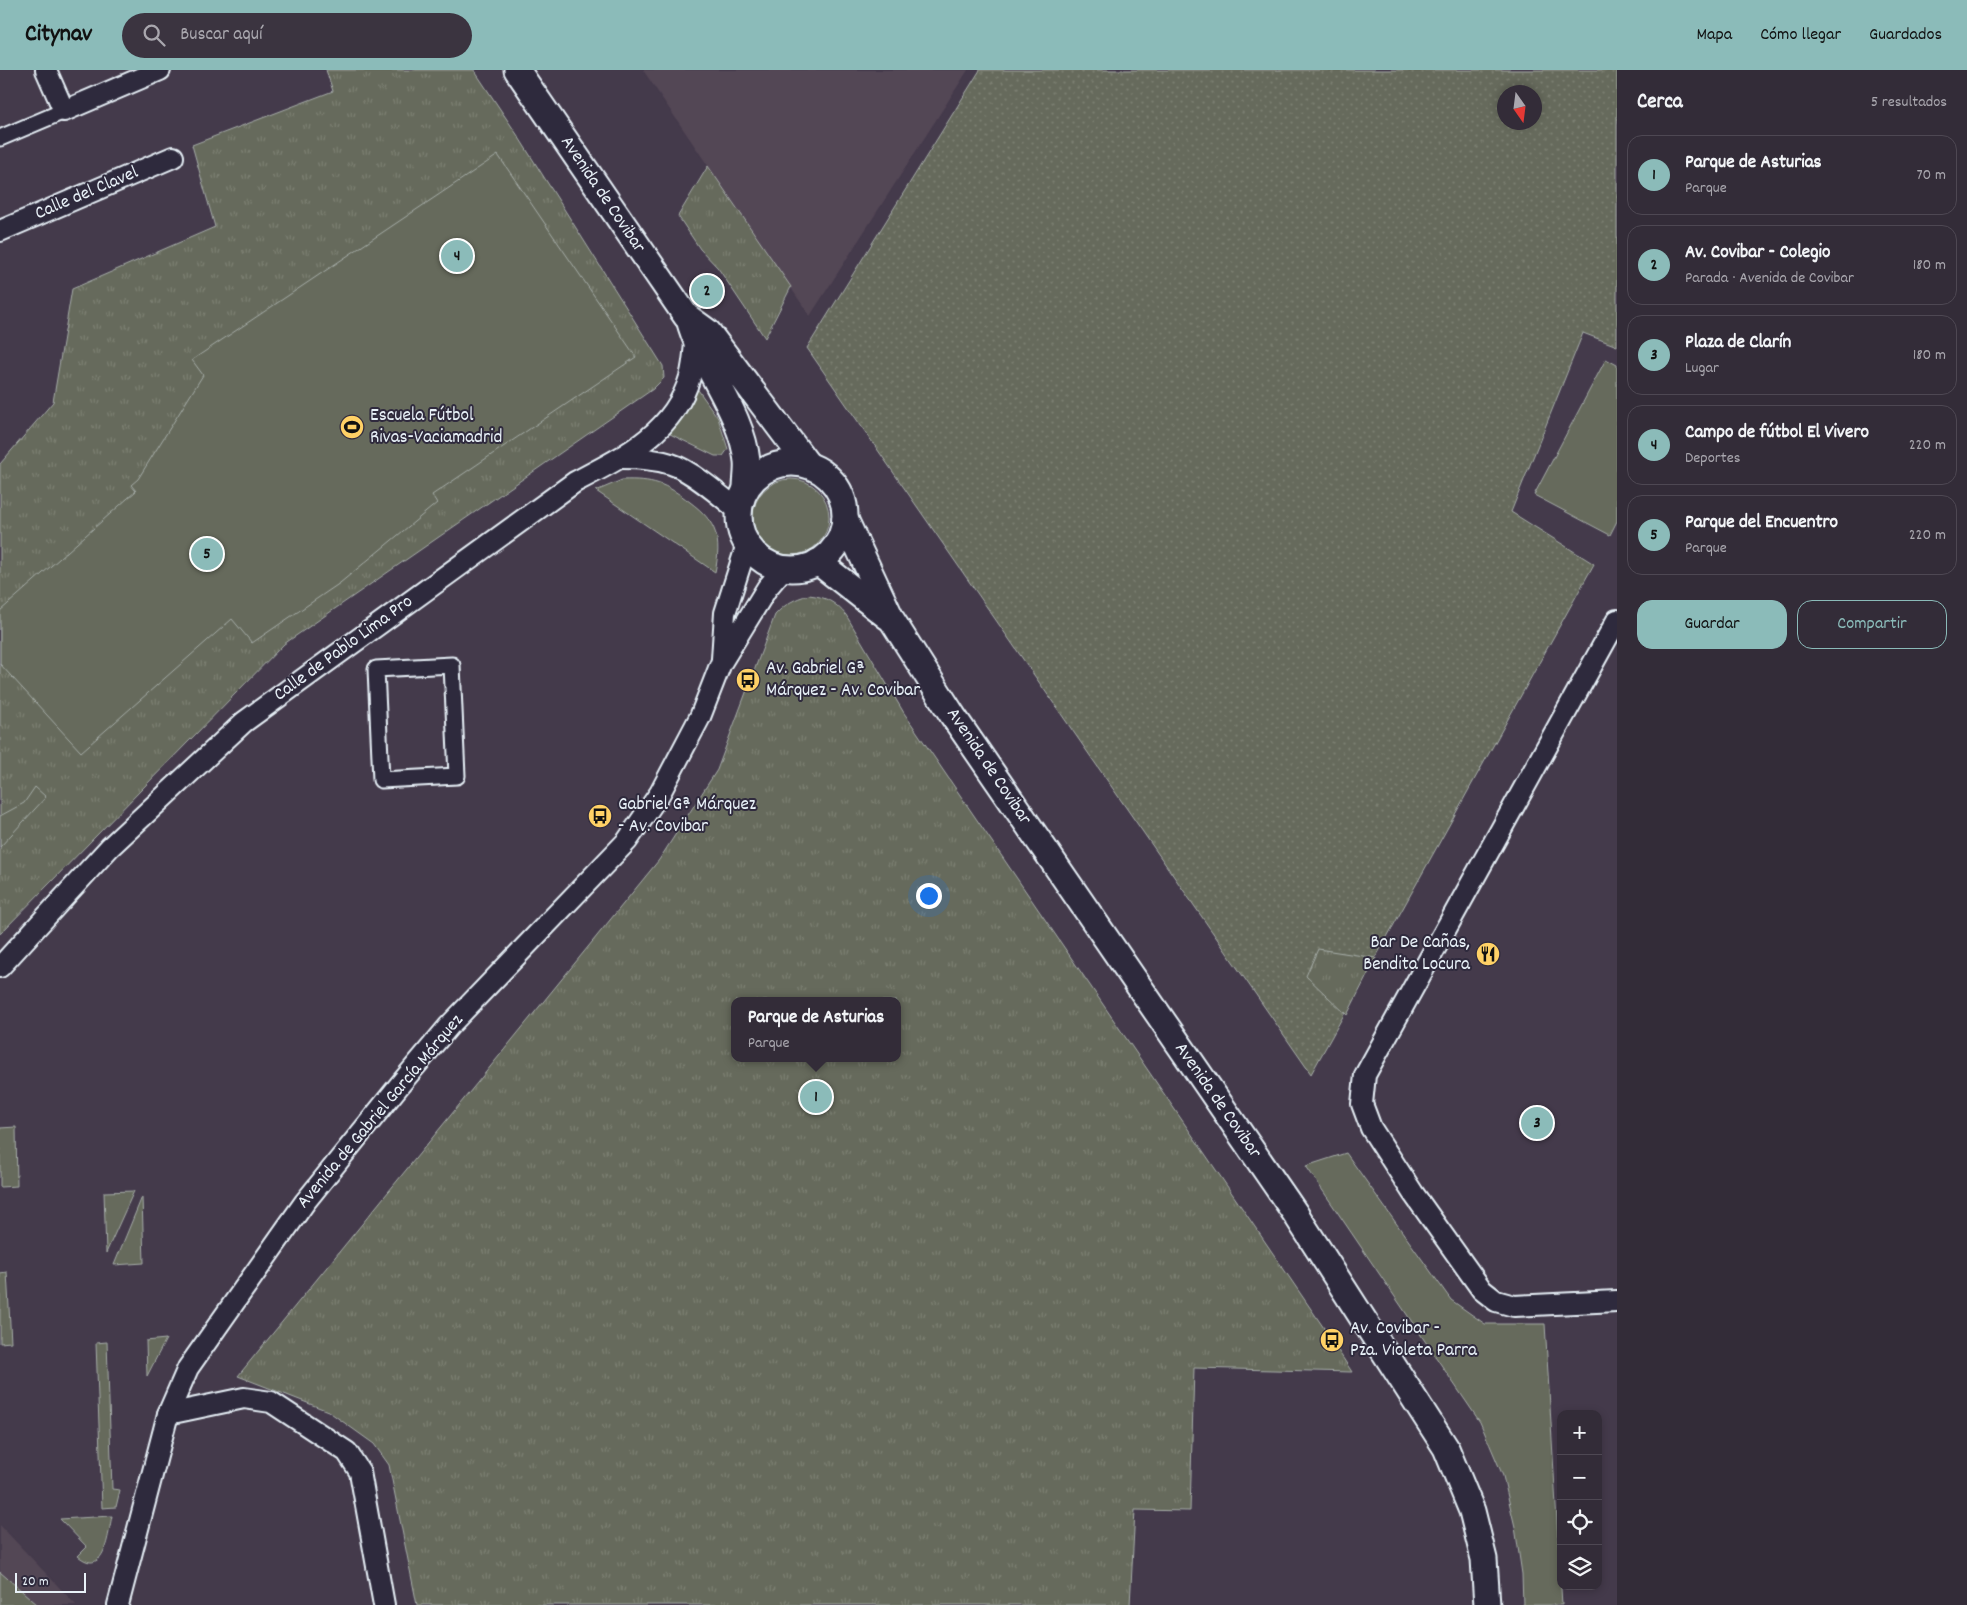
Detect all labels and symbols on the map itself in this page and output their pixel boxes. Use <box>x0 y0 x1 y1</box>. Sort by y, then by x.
north arrow <box>1497 85 1542 130</box>
street label: Avenida de Covibar <box>553 131 651 259</box>
street label: Calle del Clavel <box>31 160 143 228</box>
pin: 4 <box>441 237 473 275</box>
pin: 2 <box>691 272 723 310</box>
place label: Escuela Fútbol Rivas-Vaciamadrid <box>370 403 502 452</box>
sports icon: Escuela Fútbol Rivas-Vaciamadrid <box>339 414 365 440</box>
pin: 5 <box>191 535 223 573</box>
street label: Calle de Pablo Lima Pro <box>269 589 419 709</box>
place label: Av. Gabriel Gª Márquez - Av. Covibar <box>766 656 920 705</box>
bus stop icon: Av. Gabriel Gª Márquez - Av. Covibar <box>735 667 761 693</box>
street label: Avenida de Covibar <box>939 703 1037 831</box>
place label: Gabriel Gª Márquez - Av. Covibar <box>618 792 756 841</box>
bus stop icon: Gabriel Gª Márquez - Av. Covibar <box>587 803 613 829</box>
your location <box>916 883 942 909</box>
place label: Bar De Cañas, Bendita Locura <box>1363 930 1471 979</box>
restaurant icon: Bar De Cañas, Bendita Locura <box>1475 941 1501 967</box>
street label: Avenida de Gabriel García Márquez <box>291 1009 471 1215</box>
street label: Avenida de Covibar <box>1167 1037 1267 1165</box>
pin: 1 <box>800 1078 832 1116</box>
pin: 3 <box>1521 1104 1553 1142</box>
place label: Av. Covibar - Pza. Violeta Parra <box>1350 1316 1478 1365</box>
bus stop icon: Av. Covibar - Pza. Violeta Parra <box>1319 1327 1345 1353</box>
scale bar <box>15 1570 86 1593</box>

